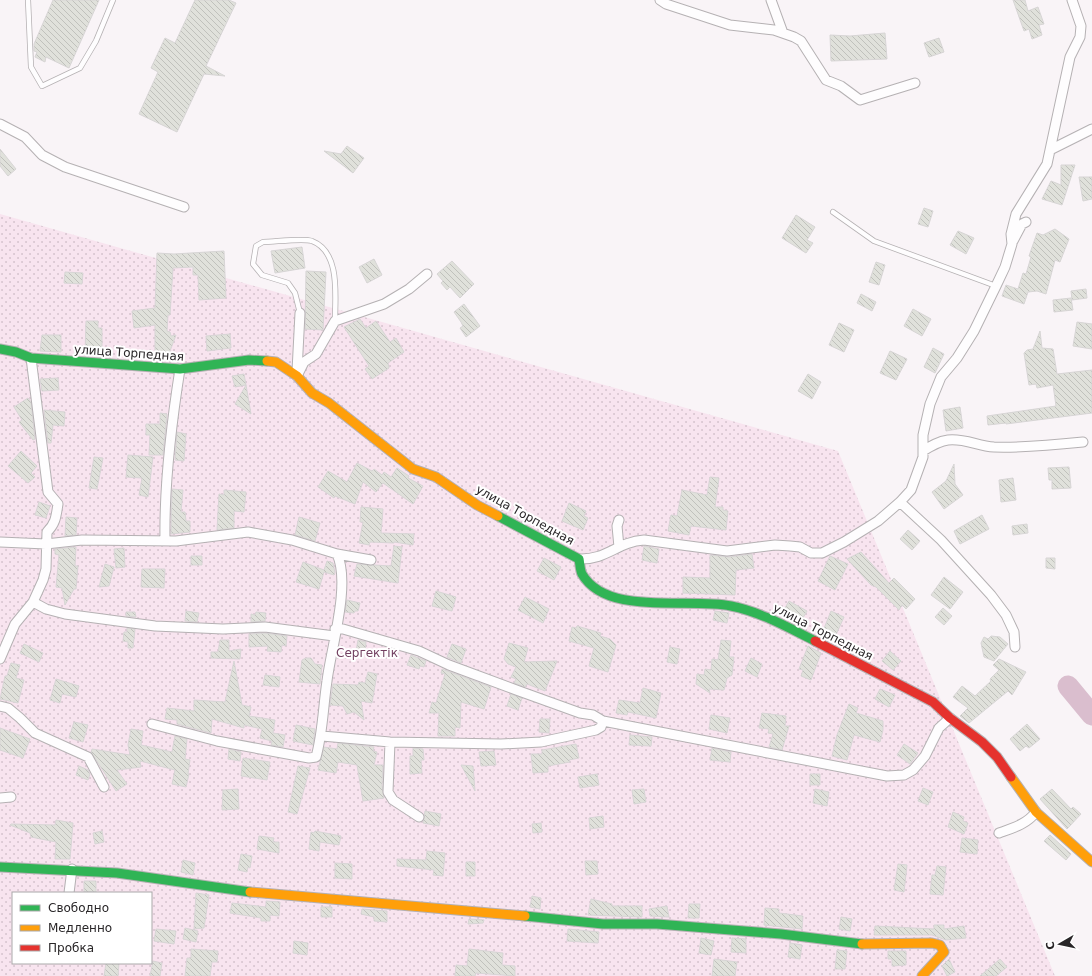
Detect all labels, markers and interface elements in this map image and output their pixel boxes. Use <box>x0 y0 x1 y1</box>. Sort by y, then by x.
street label: улица Торпедная <box>74 342 184 364</box>
street label: улица Торпедная <box>473 482 577 548</box>
street label: улица Торпедная <box>771 601 875 663</box>
park label: Сергектік <box>336 646 398 660</box>
legend <box>12 892 152 964</box>
text: Свободно <box>48 901 109 915</box>
text: Медленно <box>48 921 112 935</box>
north arrow <box>1040 924 1080 964</box>
text: С <box>1044 940 1058 950</box>
text: Пробка <box>48 941 94 955</box>

